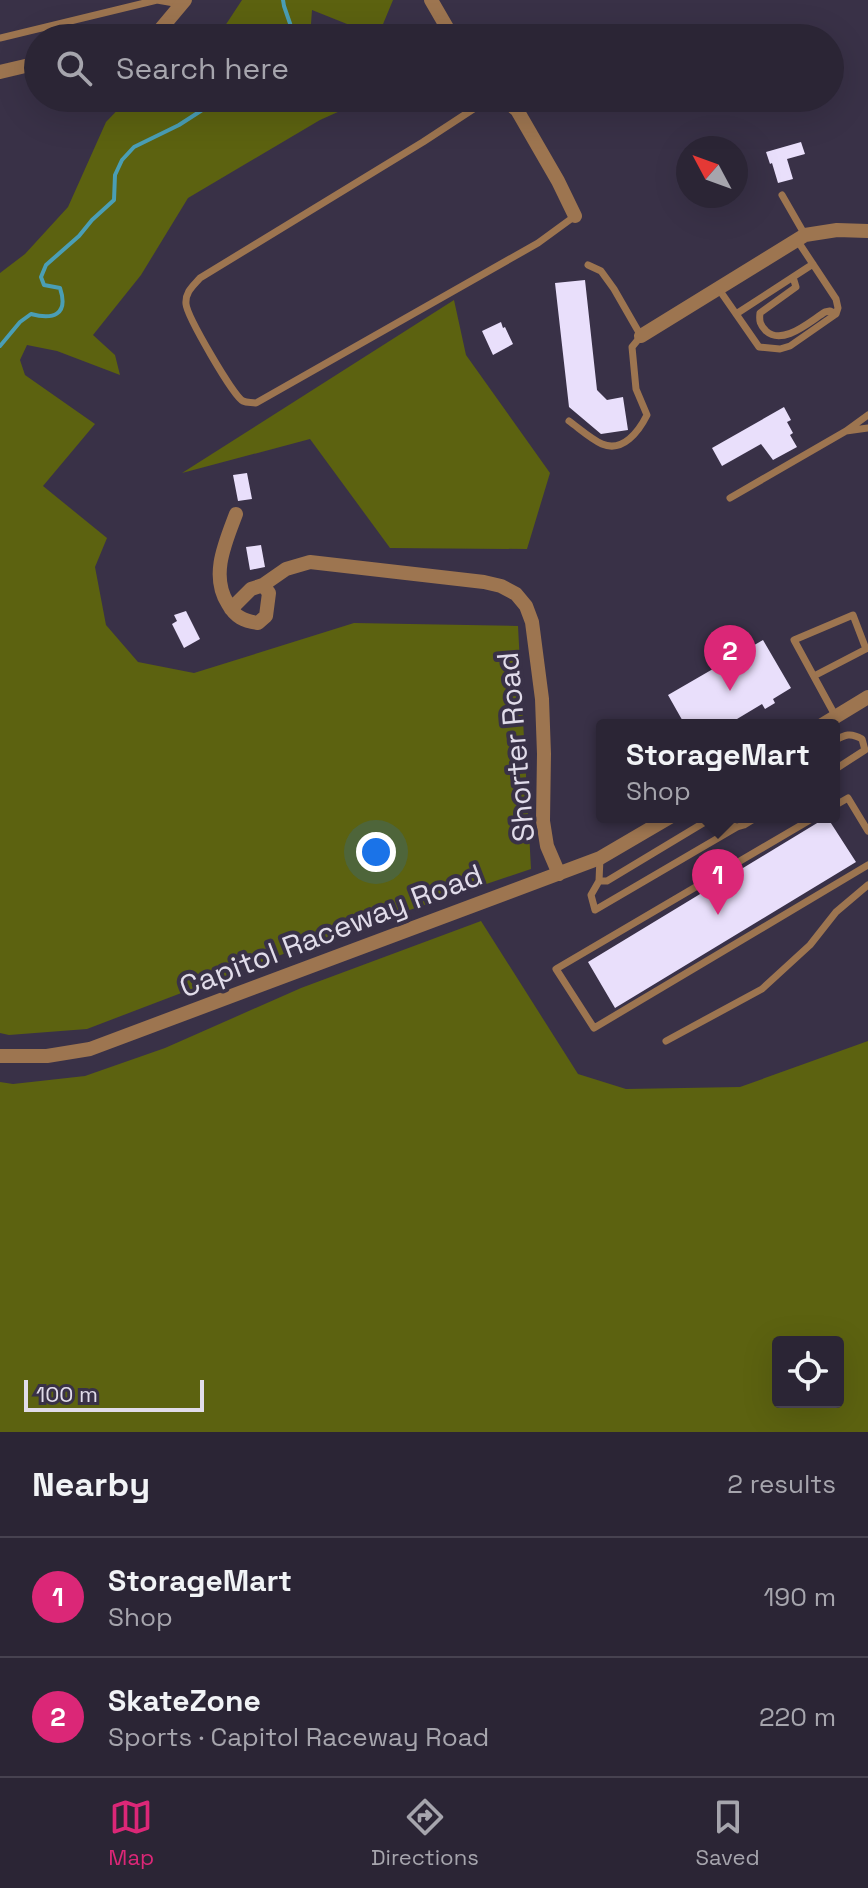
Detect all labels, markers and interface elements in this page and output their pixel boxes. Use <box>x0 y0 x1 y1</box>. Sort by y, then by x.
search box <box>24 24 844 112</box>
icon: search <box>52 46 96 90</box>
text: Search here <box>116 49 289 88</box>
north arrow <box>676 136 748 208</box>
pin: 2 <box>704 625 756 691</box>
street label: Shorter Road <box>488 651 543 844</box>
popup <box>596 719 840 823</box>
text: StorageMart <box>626 735 810 774</box>
text: Shop <box>626 774 691 808</box>
your location <box>356 832 396 872</box>
pin: 1 <box>692 849 744 915</box>
street label: Capitol Raceway Road <box>174 855 488 1006</box>
map controls <box>772 1336 844 1408</box>
button: locate <box>772 1336 844 1408</box>
scale bar <box>24 1376 204 1412</box>
text: 100 m <box>36 1380 98 1408</box>
text: Nearby <box>32 1463 150 1506</box>
text: 2 results <box>727 1467 836 1501</box>
text: StorageMart <box>108 1561 292 1600</box>
text: 1 <box>52 1580 64 1614</box>
text: 190 m <box>764 1580 836 1614</box>
text: Shop <box>108 1600 173 1634</box>
text: SkateZone <box>108 1681 261 1720</box>
text: 2 <box>50 1700 66 1734</box>
text: 220 m <box>759 1700 836 1734</box>
text: Sports · Capitol Raceway Road <box>108 1720 489 1754</box>
tab: Map <box>108 1795 154 1871</box>
tab: Directions <box>371 1795 479 1871</box>
tab: Saved <box>695 1795 760 1871</box>

